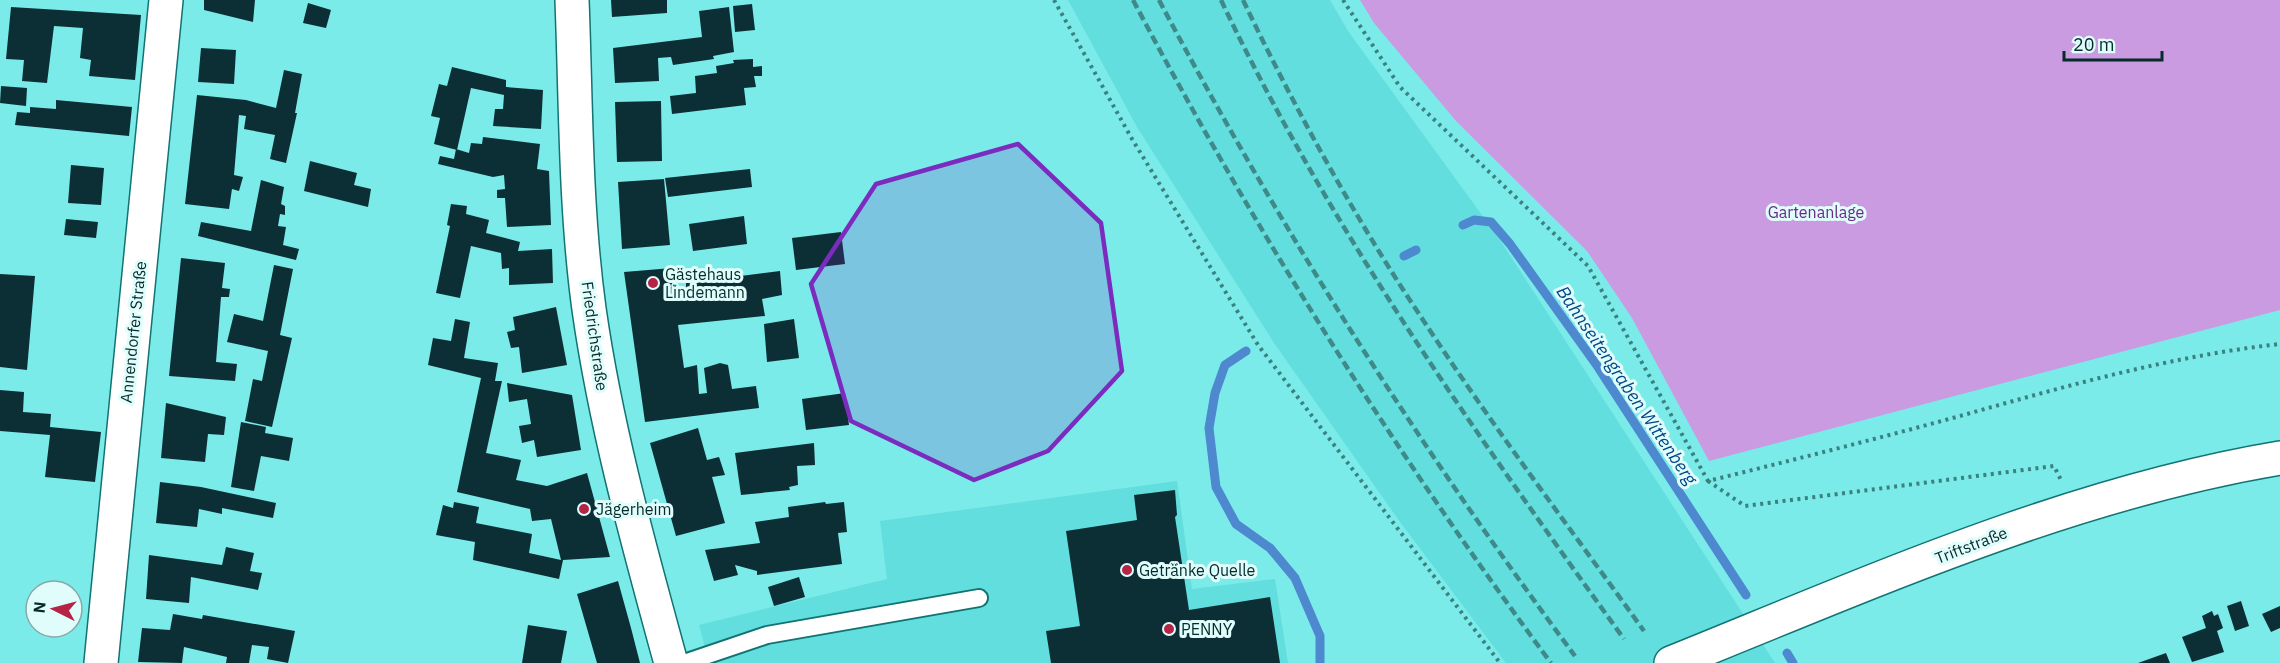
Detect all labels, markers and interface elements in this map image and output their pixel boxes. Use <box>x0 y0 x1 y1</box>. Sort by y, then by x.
scale bar <box>2064 24 2162 62</box>
text: 20 m <box>2073 33 2115 56</box>
park label: Gartenanlage <box>1768 202 1865 222</box>
street label: Annendorfer Straße <box>116 260 150 404</box>
place label: Gästehaus Lindemann <box>665 264 745 302</box>
marker: Gästehaus Lindemann <box>646 276 660 290</box>
street label: Friedrichstraße <box>577 280 613 392</box>
water label: Bahnseitengraben Wittenberg <box>1552 281 1703 490</box>
place label: Jägerheim <box>596 499 672 519</box>
marker: Jägerheim <box>577 502 591 516</box>
street label: Triftstraße <box>1932 522 2010 568</box>
place label: Getränke Quelle <box>1139 560 1256 580</box>
marker: Getränke Quelle <box>1120 563 1134 577</box>
north arrow <box>24 579 84 639</box>
text: N <box>29 601 50 614</box>
place label: PENNY <box>1181 619 1233 639</box>
marker: PENNY <box>1162 622 1176 636</box>

